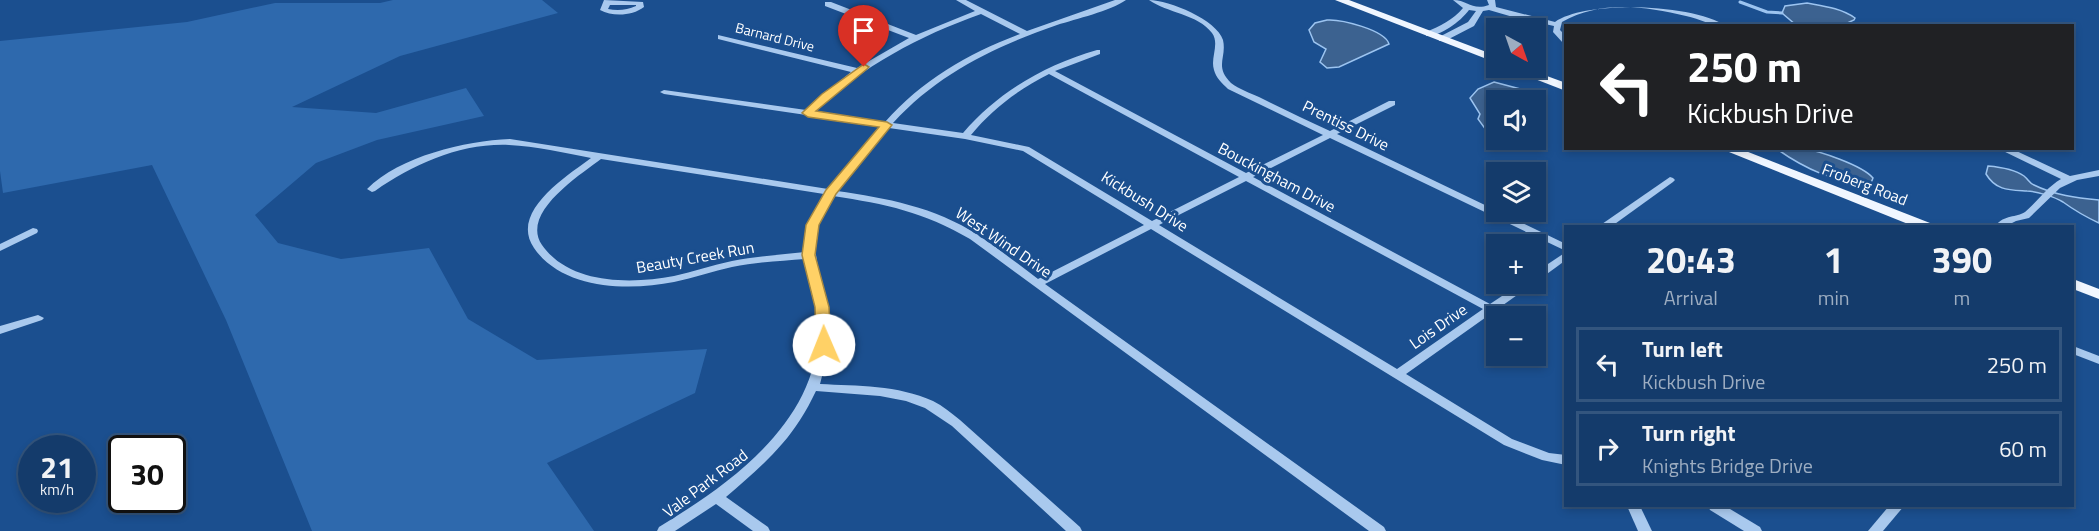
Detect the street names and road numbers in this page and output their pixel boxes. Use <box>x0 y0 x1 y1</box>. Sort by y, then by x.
street label: Barnard Drive <box>733 17 817 56</box>
street label: Prentiss Drive <box>1298 94 1394 156</box>
street label: Bouckingham Drive <box>1214 136 1340 218</box>
street label: Froberg Road <box>1819 157 1911 211</box>
street label: Kickbush Drive <box>1097 165 1193 237</box>
street label: West Wind Drive <box>951 201 1057 283</box>
street label: Beauty Creek Run <box>634 235 756 279</box>
street label: Lois Drive <box>1404 297 1472 355</box>
street label: Vale Park Road <box>657 443 753 523</box>

